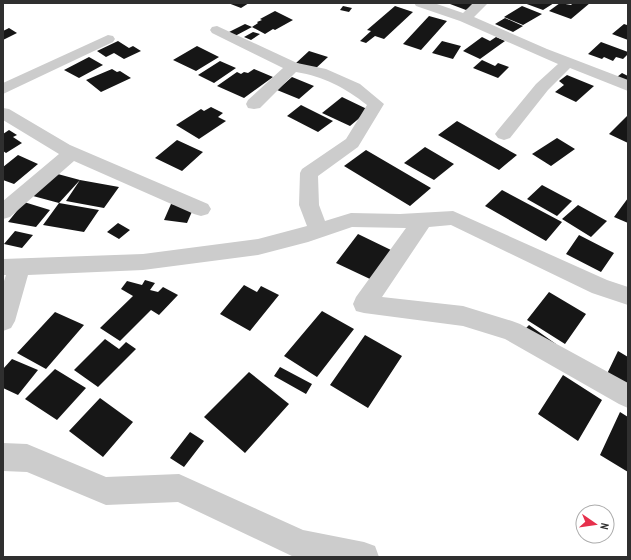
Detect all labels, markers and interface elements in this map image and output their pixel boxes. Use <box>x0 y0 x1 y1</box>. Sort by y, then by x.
north arrow <box>575 504 615 544</box>
text: N <box>597 522 612 531</box>

